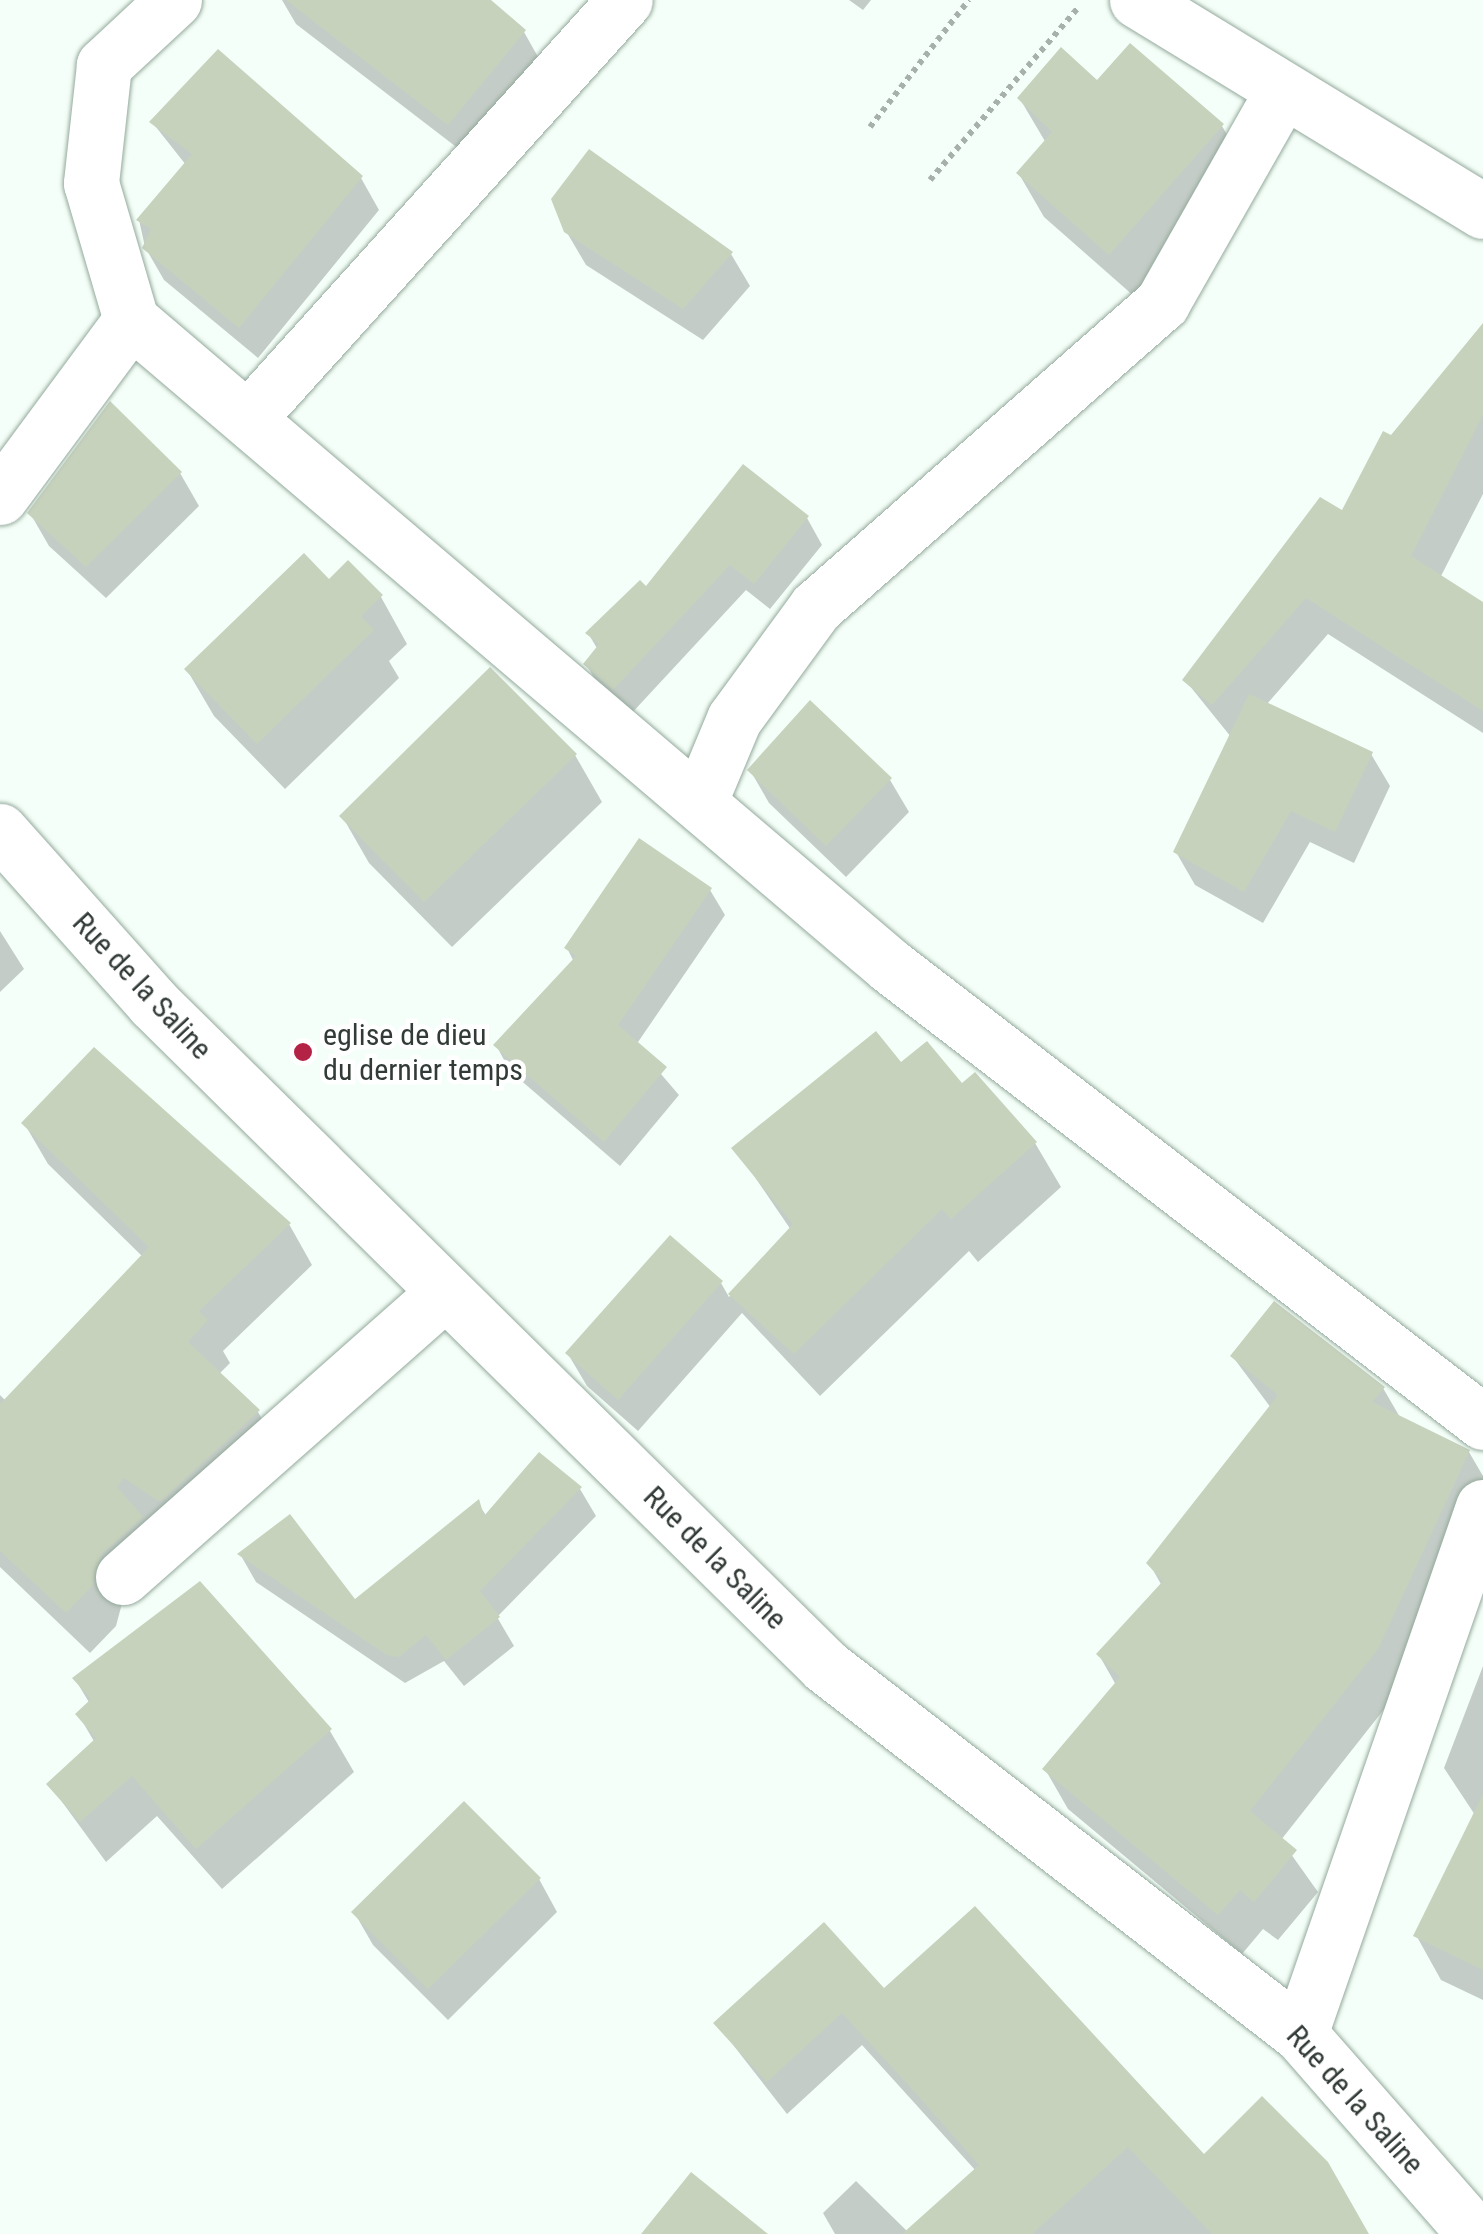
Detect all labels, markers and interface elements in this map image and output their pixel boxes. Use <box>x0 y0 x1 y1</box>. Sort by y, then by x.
street label: Rue de la Saline <box>65 905 219 1067</box>
place label: eglise de dieu du dernier temps <box>323 1017 523 1088</box>
marker: eglise de dieu du dernier temps <box>292 1041 314 1063</box>
street label: Rue de la Saline <box>636 1479 794 1637</box>
street label: Rue de la Saline <box>1279 2018 1431 2182</box>

